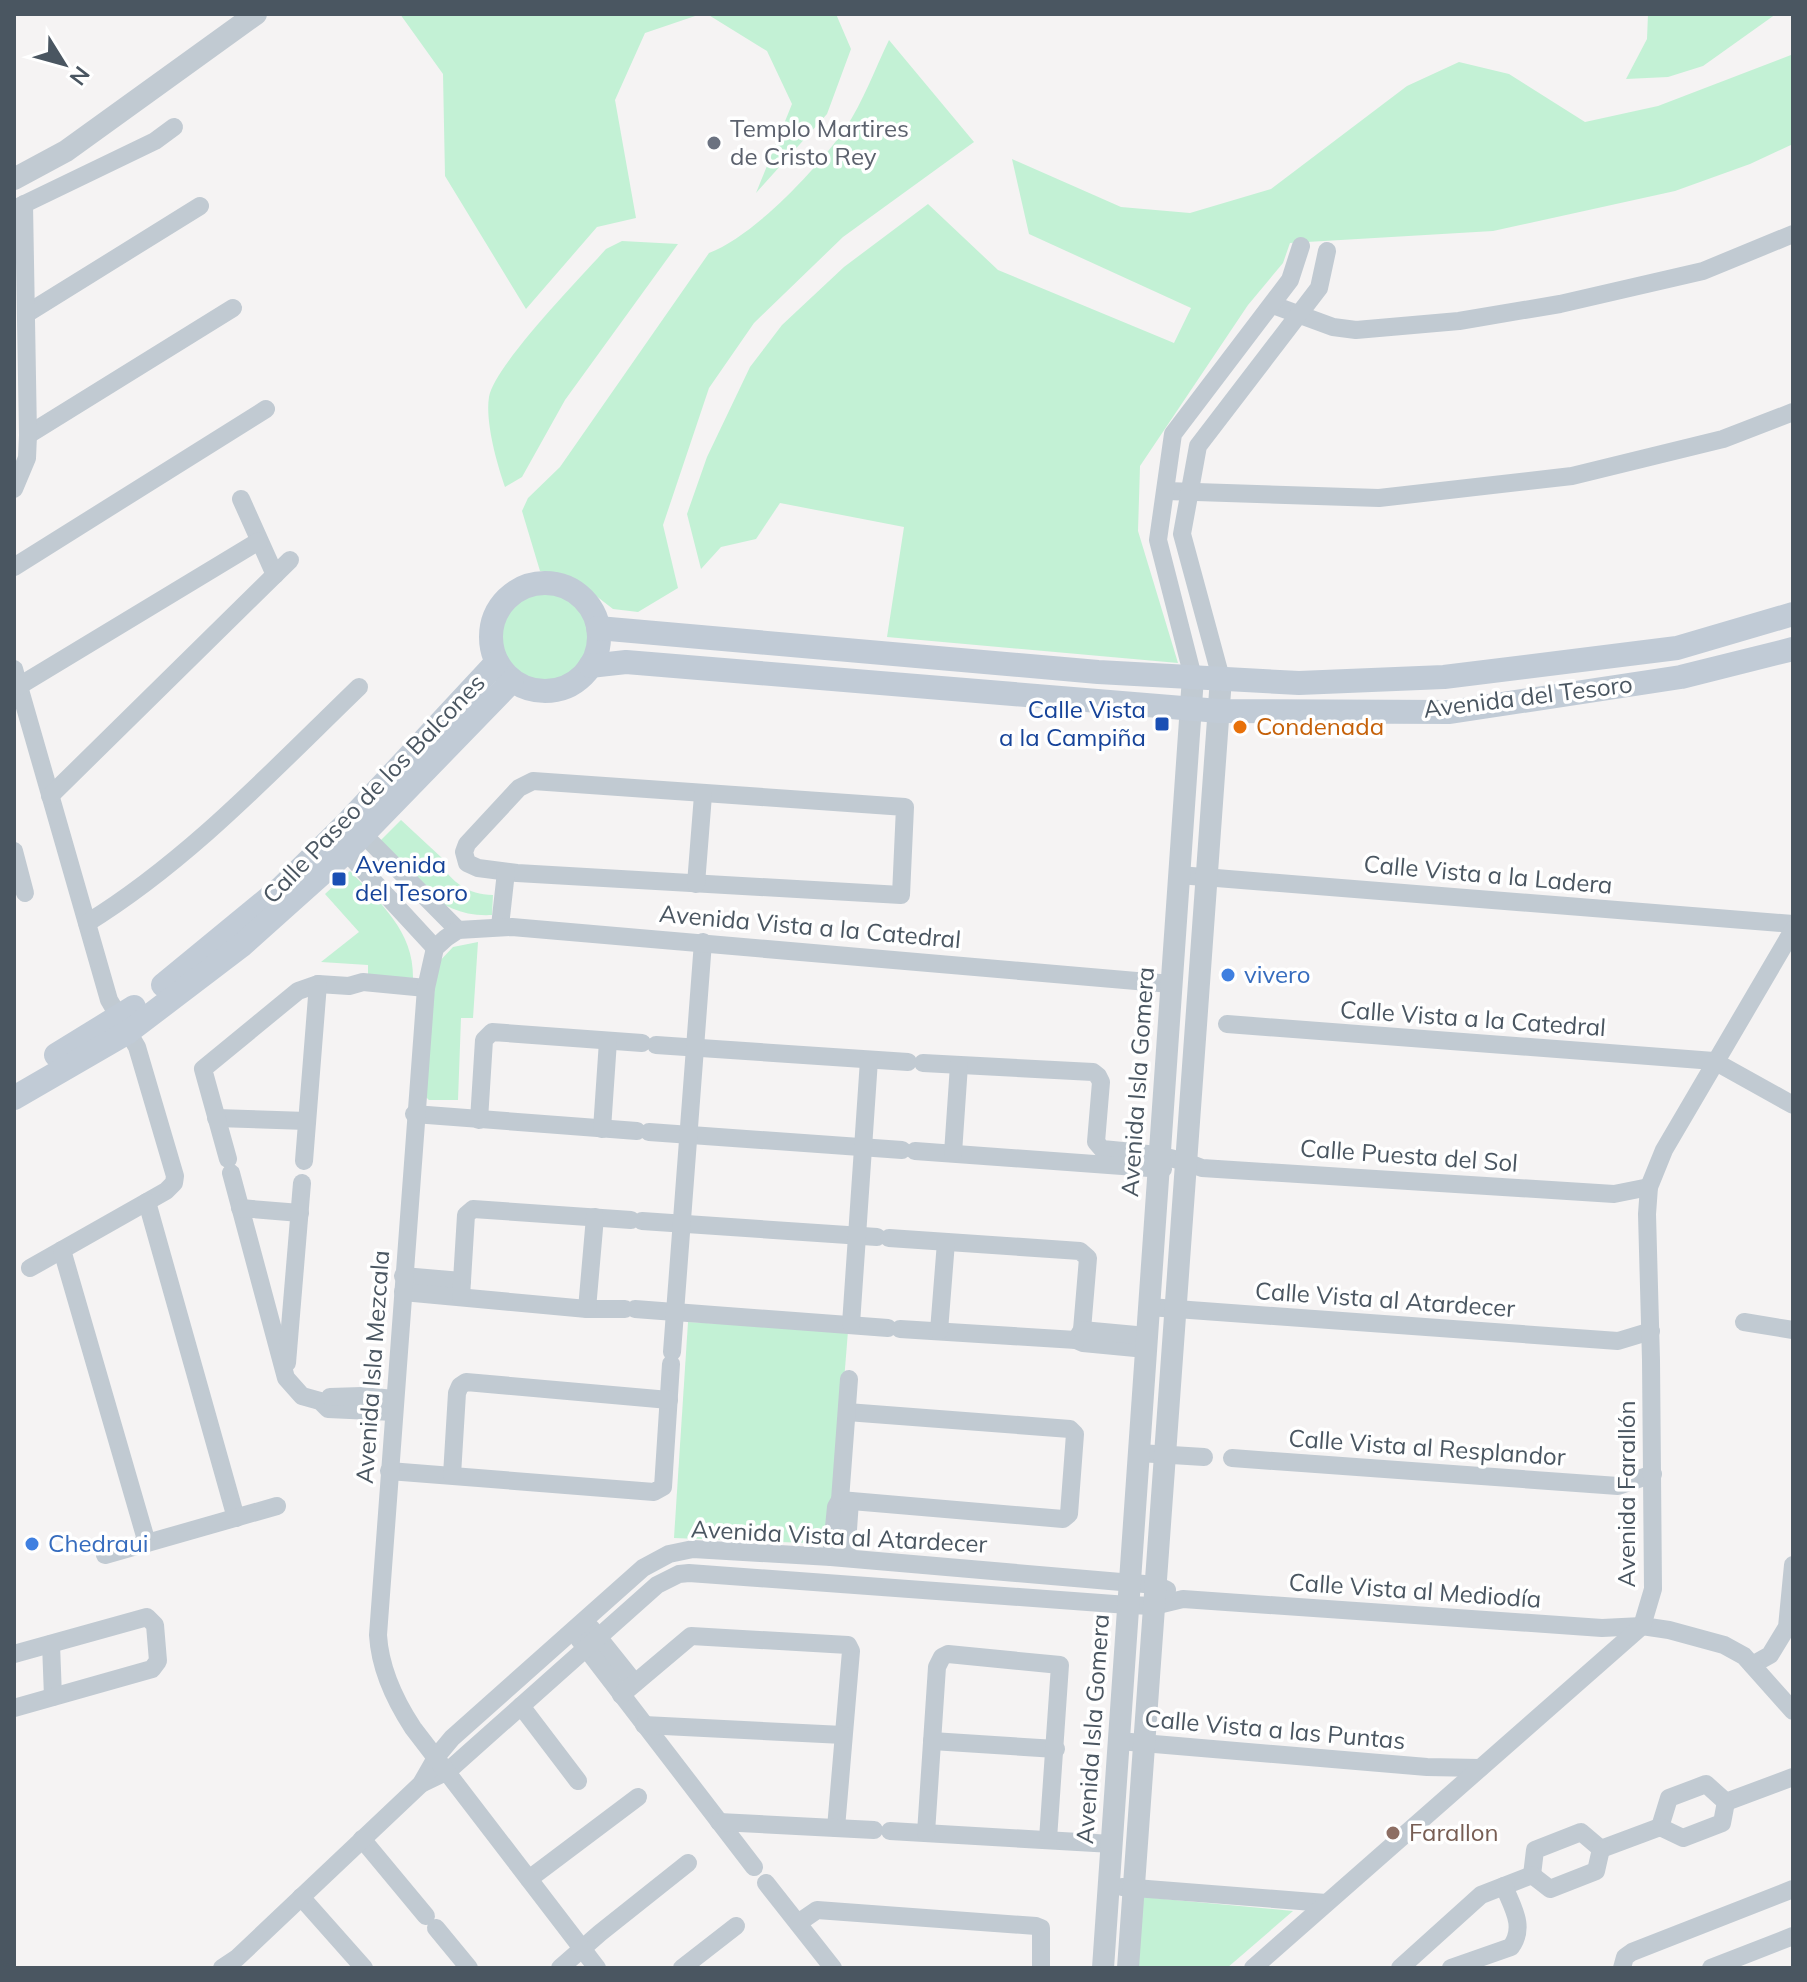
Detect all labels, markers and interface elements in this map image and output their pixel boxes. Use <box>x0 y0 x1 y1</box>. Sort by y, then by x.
north arrow <box>24 24 104 104</box>
text: N <box>64 61 96 91</box>
place label: Templo Martires de Cristo Rey <box>730 113 909 171</box>
marker: Templo Martires de Cristo Rey <box>705 134 723 152</box>
street label: Calle Paseo de los Balcones <box>256 667 491 909</box>
street label: Avenida del Tesoro <box>1422 668 1634 724</box>
place label: Calle Vista a la Campiña <box>999 694 1146 752</box>
place label: Condenada <box>1256 711 1384 741</box>
marker: Calle Vista a la Campiña <box>1153 715 1171 733</box>
marker: Condenada <box>1231 718 1249 736</box>
street label: Calle Vista a la Ladera <box>1363 848 1614 900</box>
place label: Avenida del Tesoro <box>355 849 468 907</box>
marker: Avenida del Tesoro <box>330 870 348 888</box>
street label: Avenida Vista a la Catedral <box>658 898 962 954</box>
place label: vivero <box>1244 959 1310 989</box>
street label: Avenida Isla Gomera <box>1114 966 1160 1198</box>
marker: vivero <box>1219 966 1237 984</box>
street label: Calle Vista a la Catedral <box>1339 994 1607 1042</box>
street label: Calle Puesta del Sol <box>1299 1132 1519 1178</box>
street label: Avenida Isla Mezcala <box>349 1249 395 1485</box>
street label: Calle Vista al Atardecer <box>1254 1275 1516 1323</box>
street label: Avenida Farallón <box>1611 1400 1641 1588</box>
street label: Calle Vista al Resplandor <box>1288 1422 1567 1472</box>
street label: Avenida Vista al Atardecer <box>690 1513 988 1559</box>
place label: Chedraui <box>48 1528 149 1558</box>
marker: Chedraui <box>23 1535 41 1553</box>
street label: Calle Vista al Mediodía <box>1288 1566 1542 1614</box>
street label: Avenida Isla Gomera <box>1069 1613 1115 1845</box>
street label: Calle Vista a las Puntas <box>1144 1703 1407 1755</box>
place label: Farallon <box>1409 1817 1499 1847</box>
marker: Farallon <box>1384 1824 1402 1842</box>

